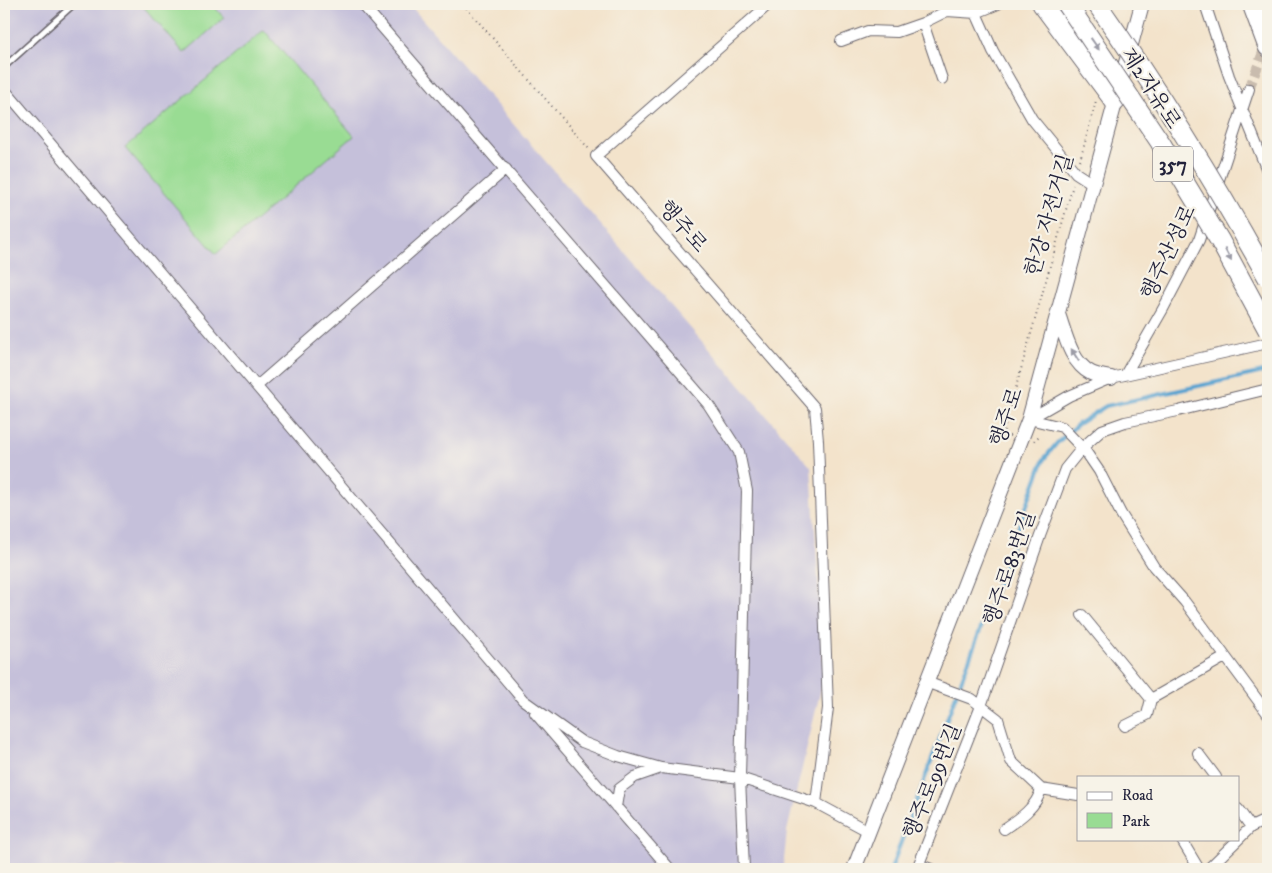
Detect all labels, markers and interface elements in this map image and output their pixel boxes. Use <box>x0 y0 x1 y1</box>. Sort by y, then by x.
one-way arrow <box>1090 37 1100 51</box>
street label: 제2자유로 <box>1114 43 1186 134</box>
road number: 357 <box>1153 146 1193 182</box>
street label: 한강 자전거길 <box>1020 151 1080 280</box>
street label: 행주로 <box>652 195 712 258</box>
street label: 행주산성로 <box>1136 201 1202 304</box>
one-way arrow <box>1224 248 1232 263</box>
one-way arrow <box>1070 349 1079 362</box>
street label: 행주로 <box>985 384 1029 450</box>
street label: 행주로83번길 <box>978 507 1042 629</box>
street label: 행주로99번길 <box>898 720 968 843</box>
legend <box>1077 776 1240 840</box>
text: Road <box>1122 786 1154 805</box>
text: Park <box>1122 812 1151 831</box>

